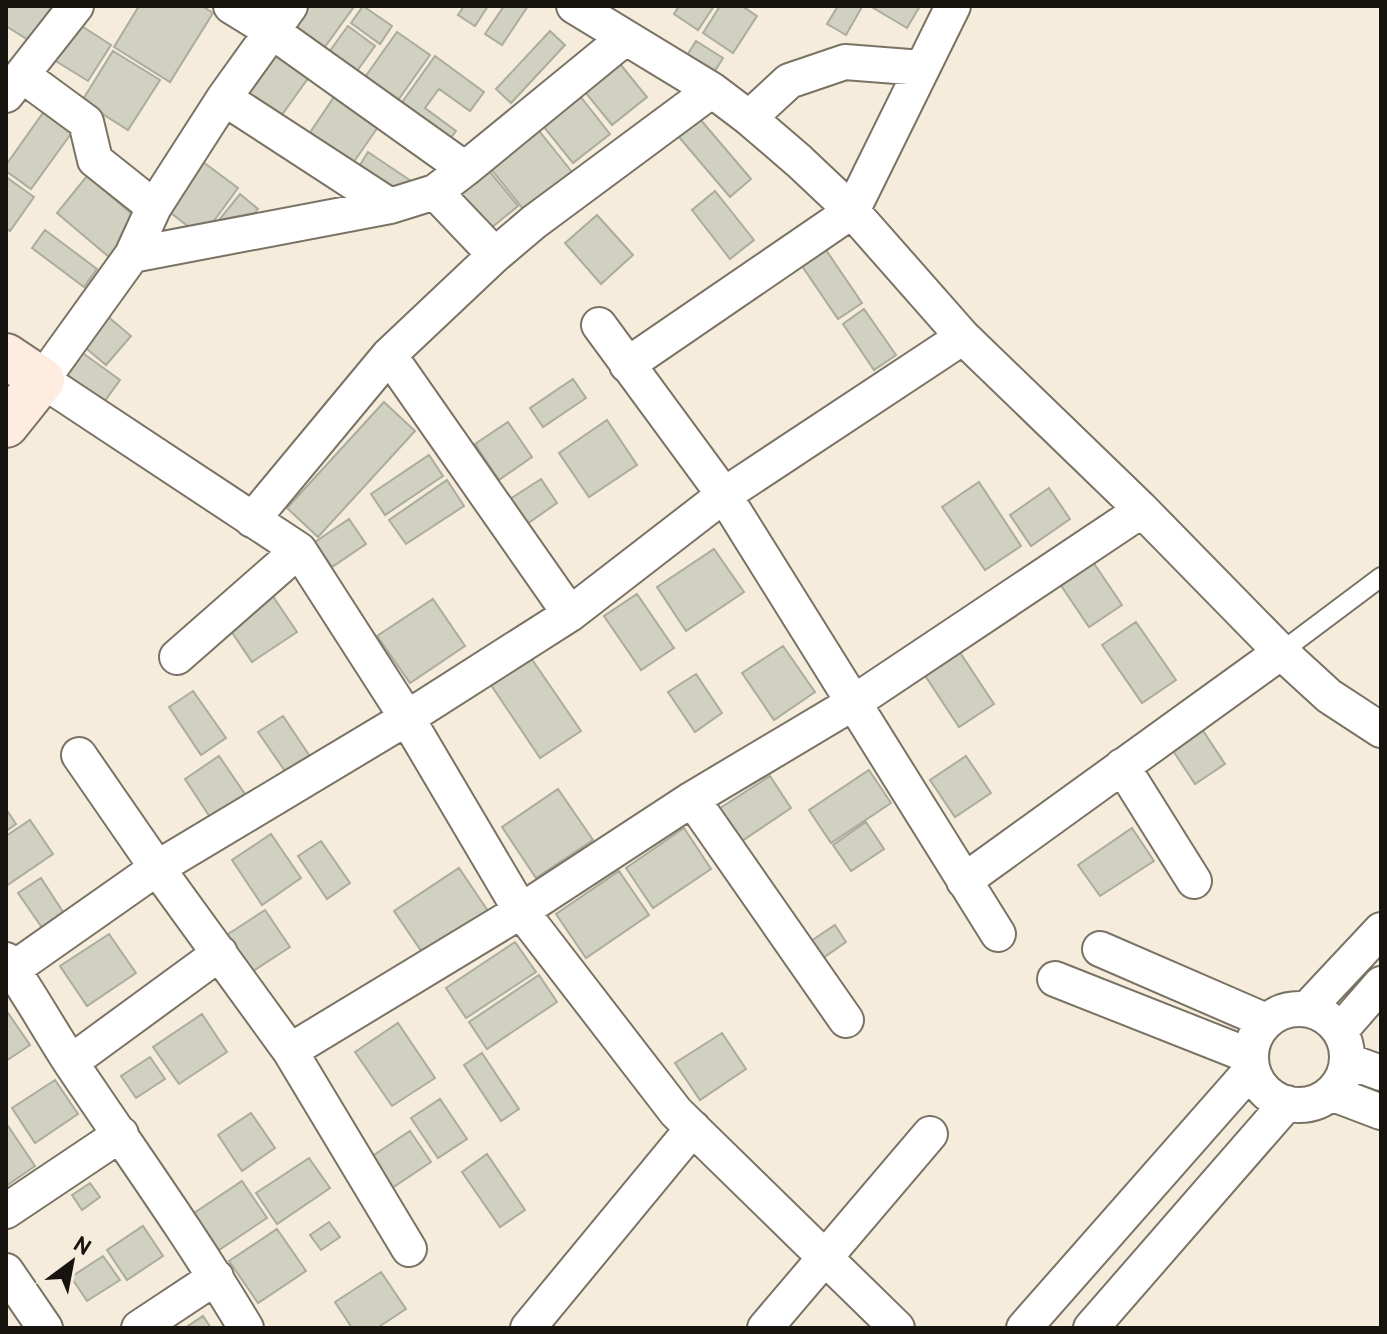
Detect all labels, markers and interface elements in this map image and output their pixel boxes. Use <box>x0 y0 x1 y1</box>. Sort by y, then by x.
north arrow <box>32 1222 112 1302</box>
text: N <box>67 1232 95 1263</box>

